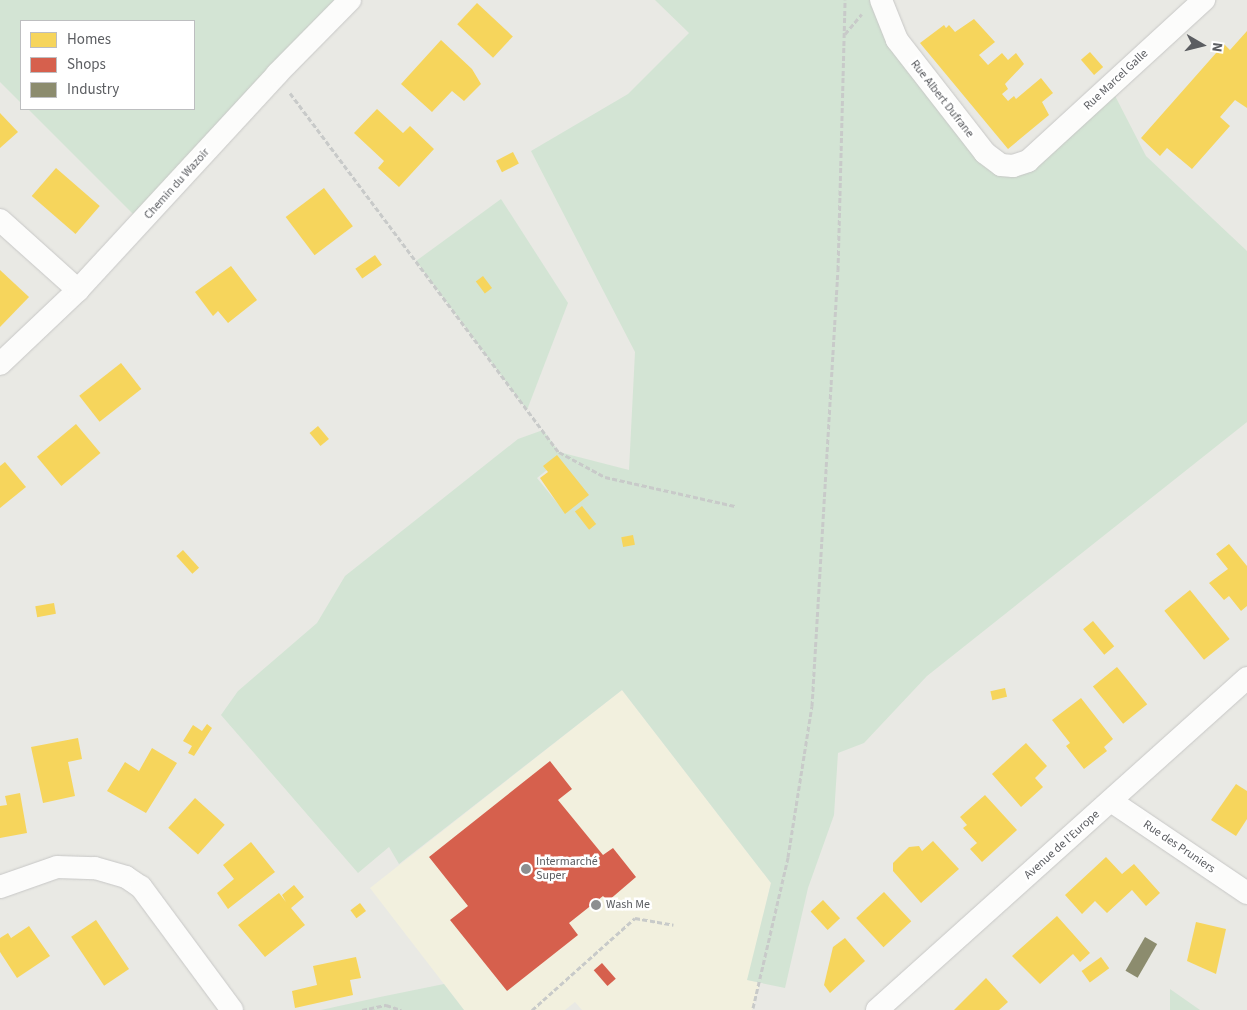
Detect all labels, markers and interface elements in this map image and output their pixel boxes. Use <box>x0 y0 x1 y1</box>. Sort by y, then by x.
legend <box>20 20 195 110</box>
north arrow <box>1177 20 1227 70</box>
text: Homes <box>67 29 111 50</box>
text: N <box>1206 41 1227 53</box>
street label: Rue Marcel Galle <box>1081 47 1151 113</box>
text: Shops <box>67 54 106 75</box>
street label: Rue Albert Dufrane <box>907 57 977 141</box>
text: Industry <box>67 79 119 100</box>
street label: Chemin du Wazoir <box>141 145 213 223</box>
street label: Avenue de l'Europe <box>1021 807 1103 883</box>
street label: Rue des Pruniers <box>1140 818 1218 876</box>
place label: Intermarché Super <box>536 855 598 883</box>
marker: Intermarché Super <box>520 863 532 875</box>
place label: Wash Me <box>606 898 650 912</box>
marker: Wash Me <box>590 899 602 911</box>

